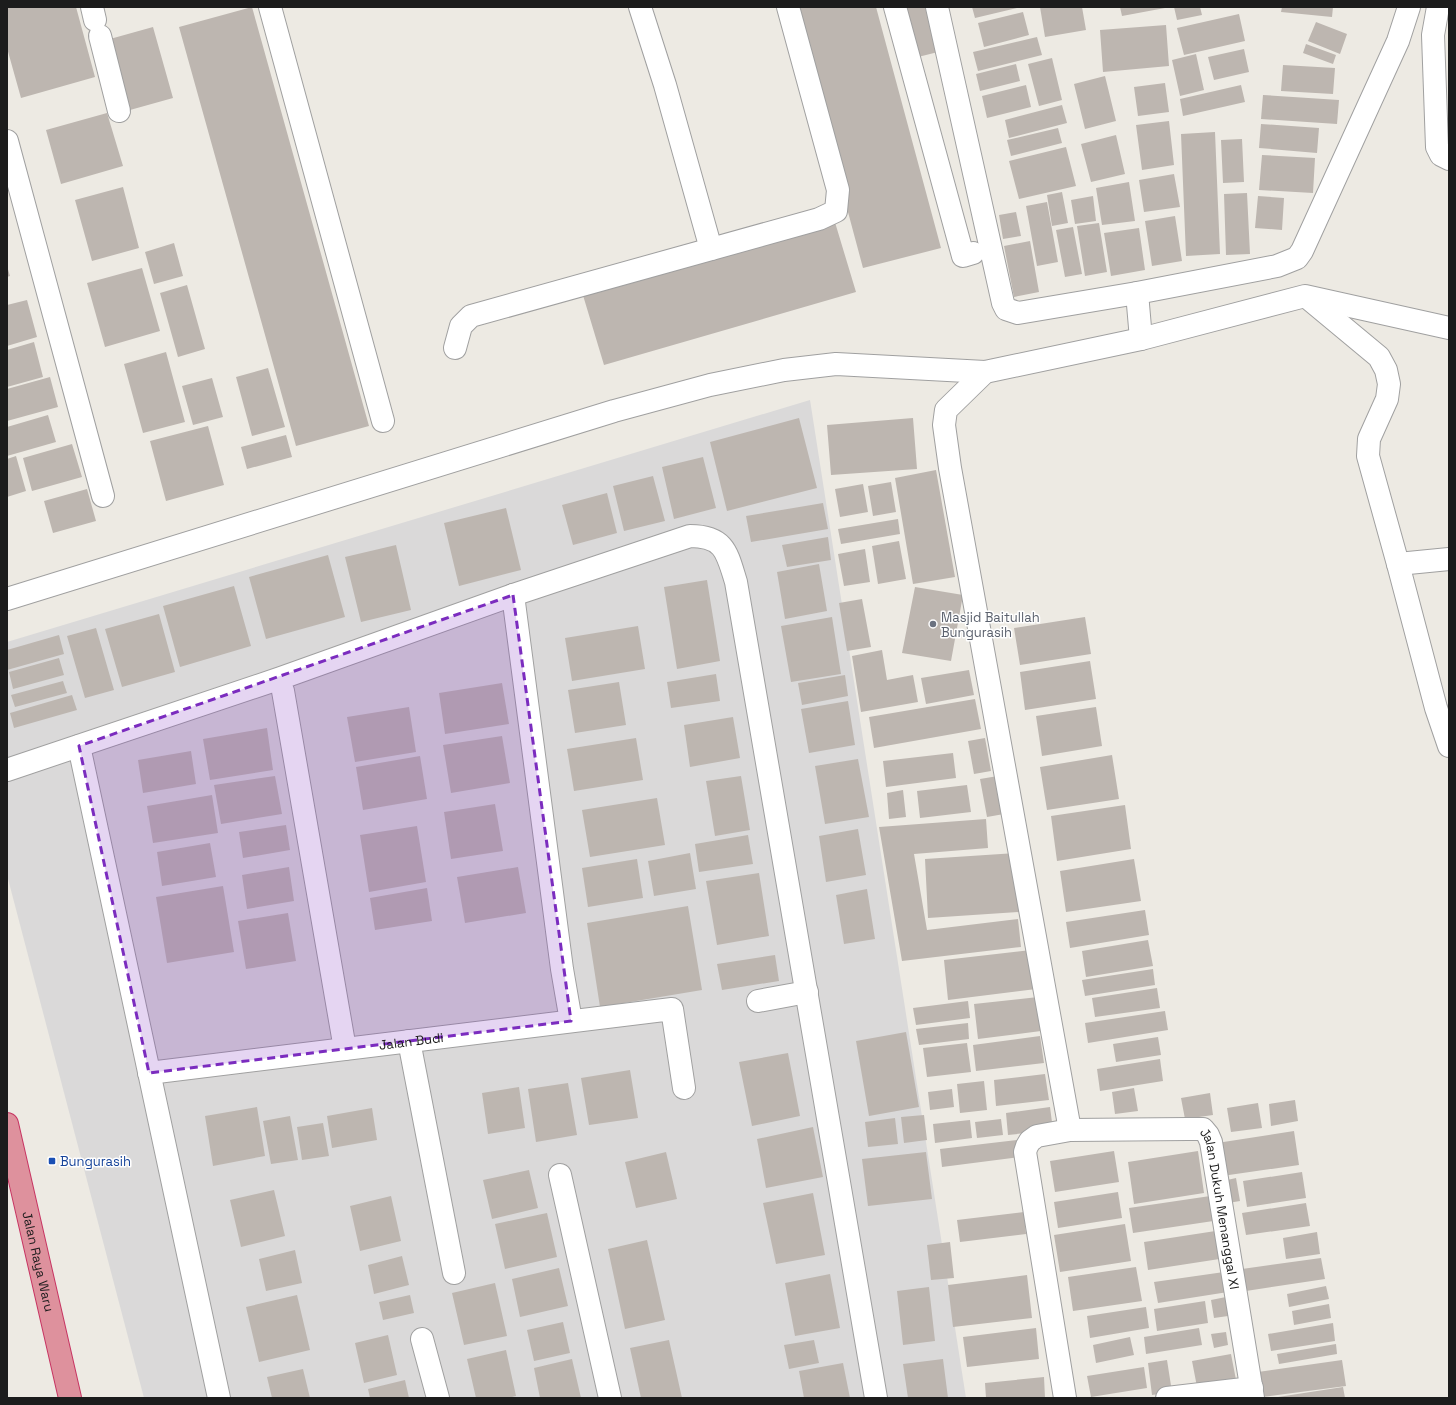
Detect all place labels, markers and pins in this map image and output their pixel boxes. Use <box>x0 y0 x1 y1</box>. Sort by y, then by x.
place label: Masjid Baitullah Bungurasih <box>941 609 1040 641</box>
marker: Masjid Baitullah Bungurasih <box>928 619 938 629</box>
place label: Bungurasih <box>60 1153 131 1170</box>
marker: Bungurasih <box>47 1156 57 1166</box>

